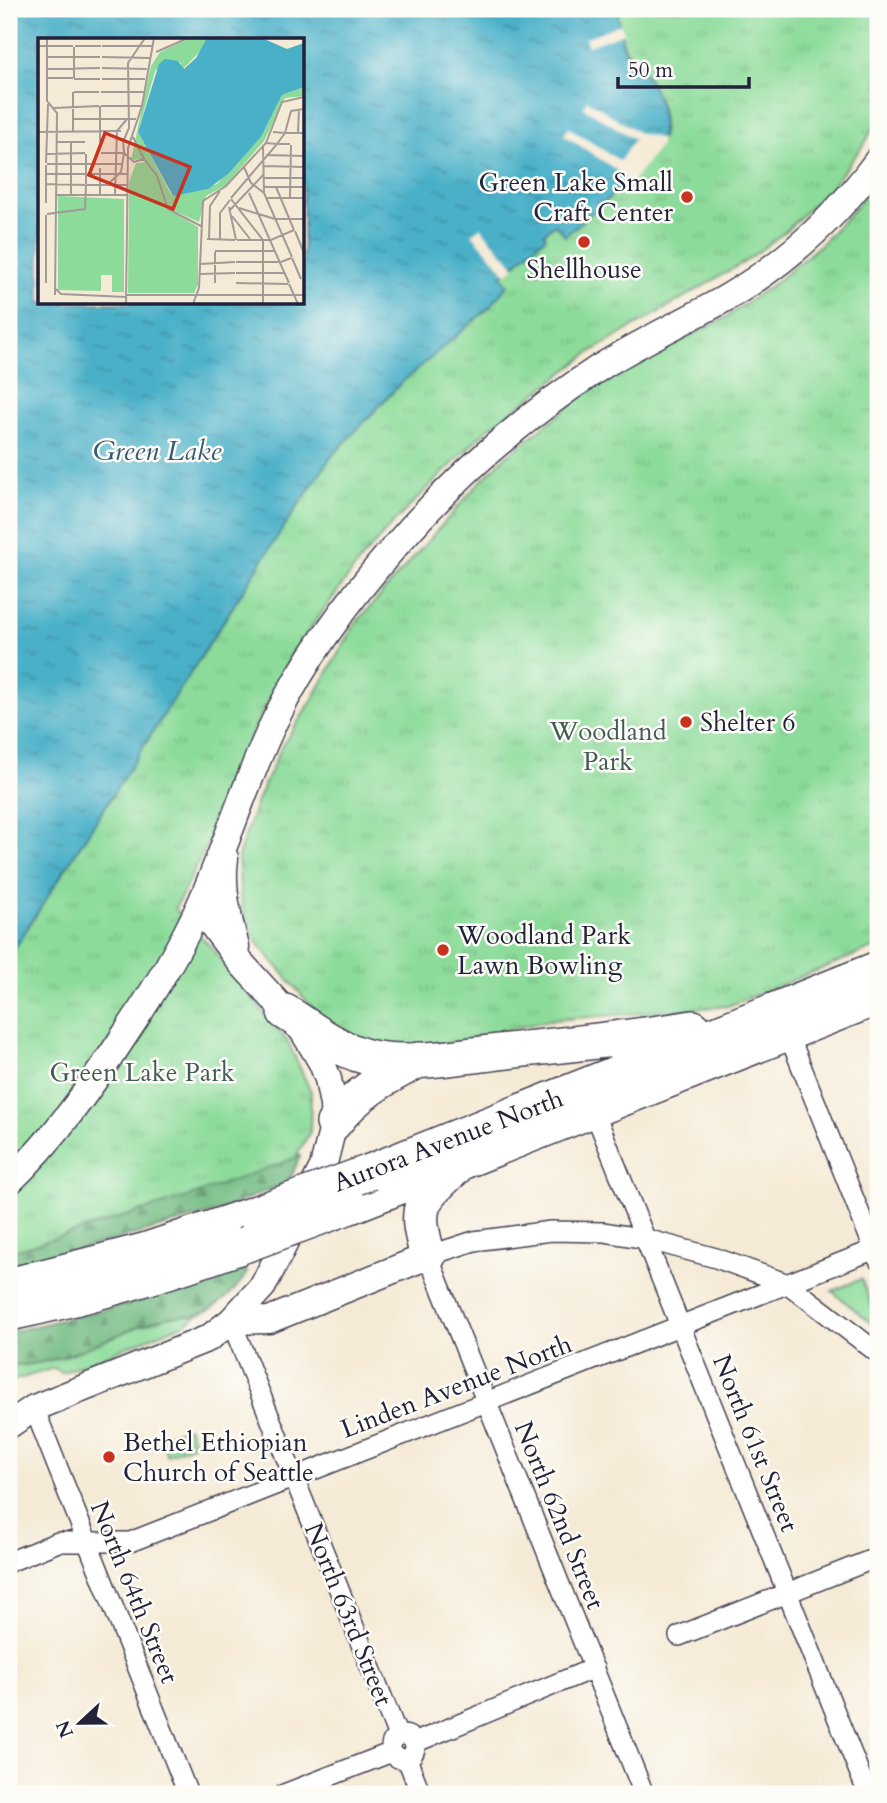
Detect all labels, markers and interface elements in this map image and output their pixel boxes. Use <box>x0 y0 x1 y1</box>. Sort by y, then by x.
inset map <box>38 38 304 304</box>
scale bar <box>618 46 749 90</box>
text: 50 m <box>628 56 673 85</box>
place label: Green Lake Small Craft Center <box>478 165 674 230</box>
marker: Green Lake Small Craft Center <box>679 189 695 205</box>
marker: Shellhouse <box>576 234 592 250</box>
place label: Shellhouse <box>526 252 642 287</box>
water label: Green Lake <box>93 432 222 470</box>
place label: Shelter 6 <box>700 705 796 740</box>
park label: Woodland Park <box>548 714 667 779</box>
marker: Shelter 6 <box>678 714 694 730</box>
place label: Woodland Park Lawn Bowling <box>456 918 631 983</box>
marker: Woodland Park Lawn Bowling <box>435 942 451 958</box>
park label: Green Lake Park <box>49 1055 235 1090</box>
street label: Aurora Avenue North <box>328 1080 568 1200</box>
street label: Linden Avenue North <box>336 1326 577 1447</box>
street label: North 61st Street <box>704 1349 807 1537</box>
street label: North 62nd Street <box>506 1416 613 1614</box>
place label: Bethel Ethiopian Church of Seattle <box>123 1425 314 1490</box>
marker: Bethel Ethiopian Church of Seattle <box>101 1449 117 1465</box>
street label: North 64th Street <box>82 1496 187 1689</box>
street label: North 63rd Street <box>296 1517 401 1711</box>
north arrow <box>46 1688 116 1758</box>
text: N <box>50 1716 80 1742</box>

